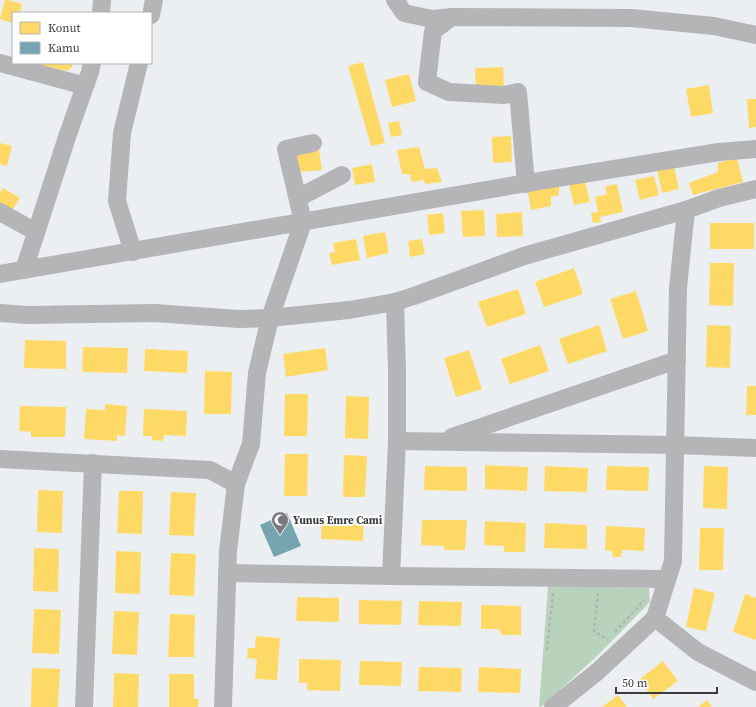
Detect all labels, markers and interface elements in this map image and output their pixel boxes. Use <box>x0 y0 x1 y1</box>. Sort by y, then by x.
legend <box>12 12 152 64</box>
text: Konut <box>48 20 81 36</box>
text: Kamu <box>48 40 80 56</box>
mosque icon: Yunus Emre Cami <box>270 510 290 535</box>
place label: Yunus Emre Cami <box>293 513 383 528</box>
scale bar <box>616 669 717 695</box>
text: 50 m <box>622 675 648 691</box>

